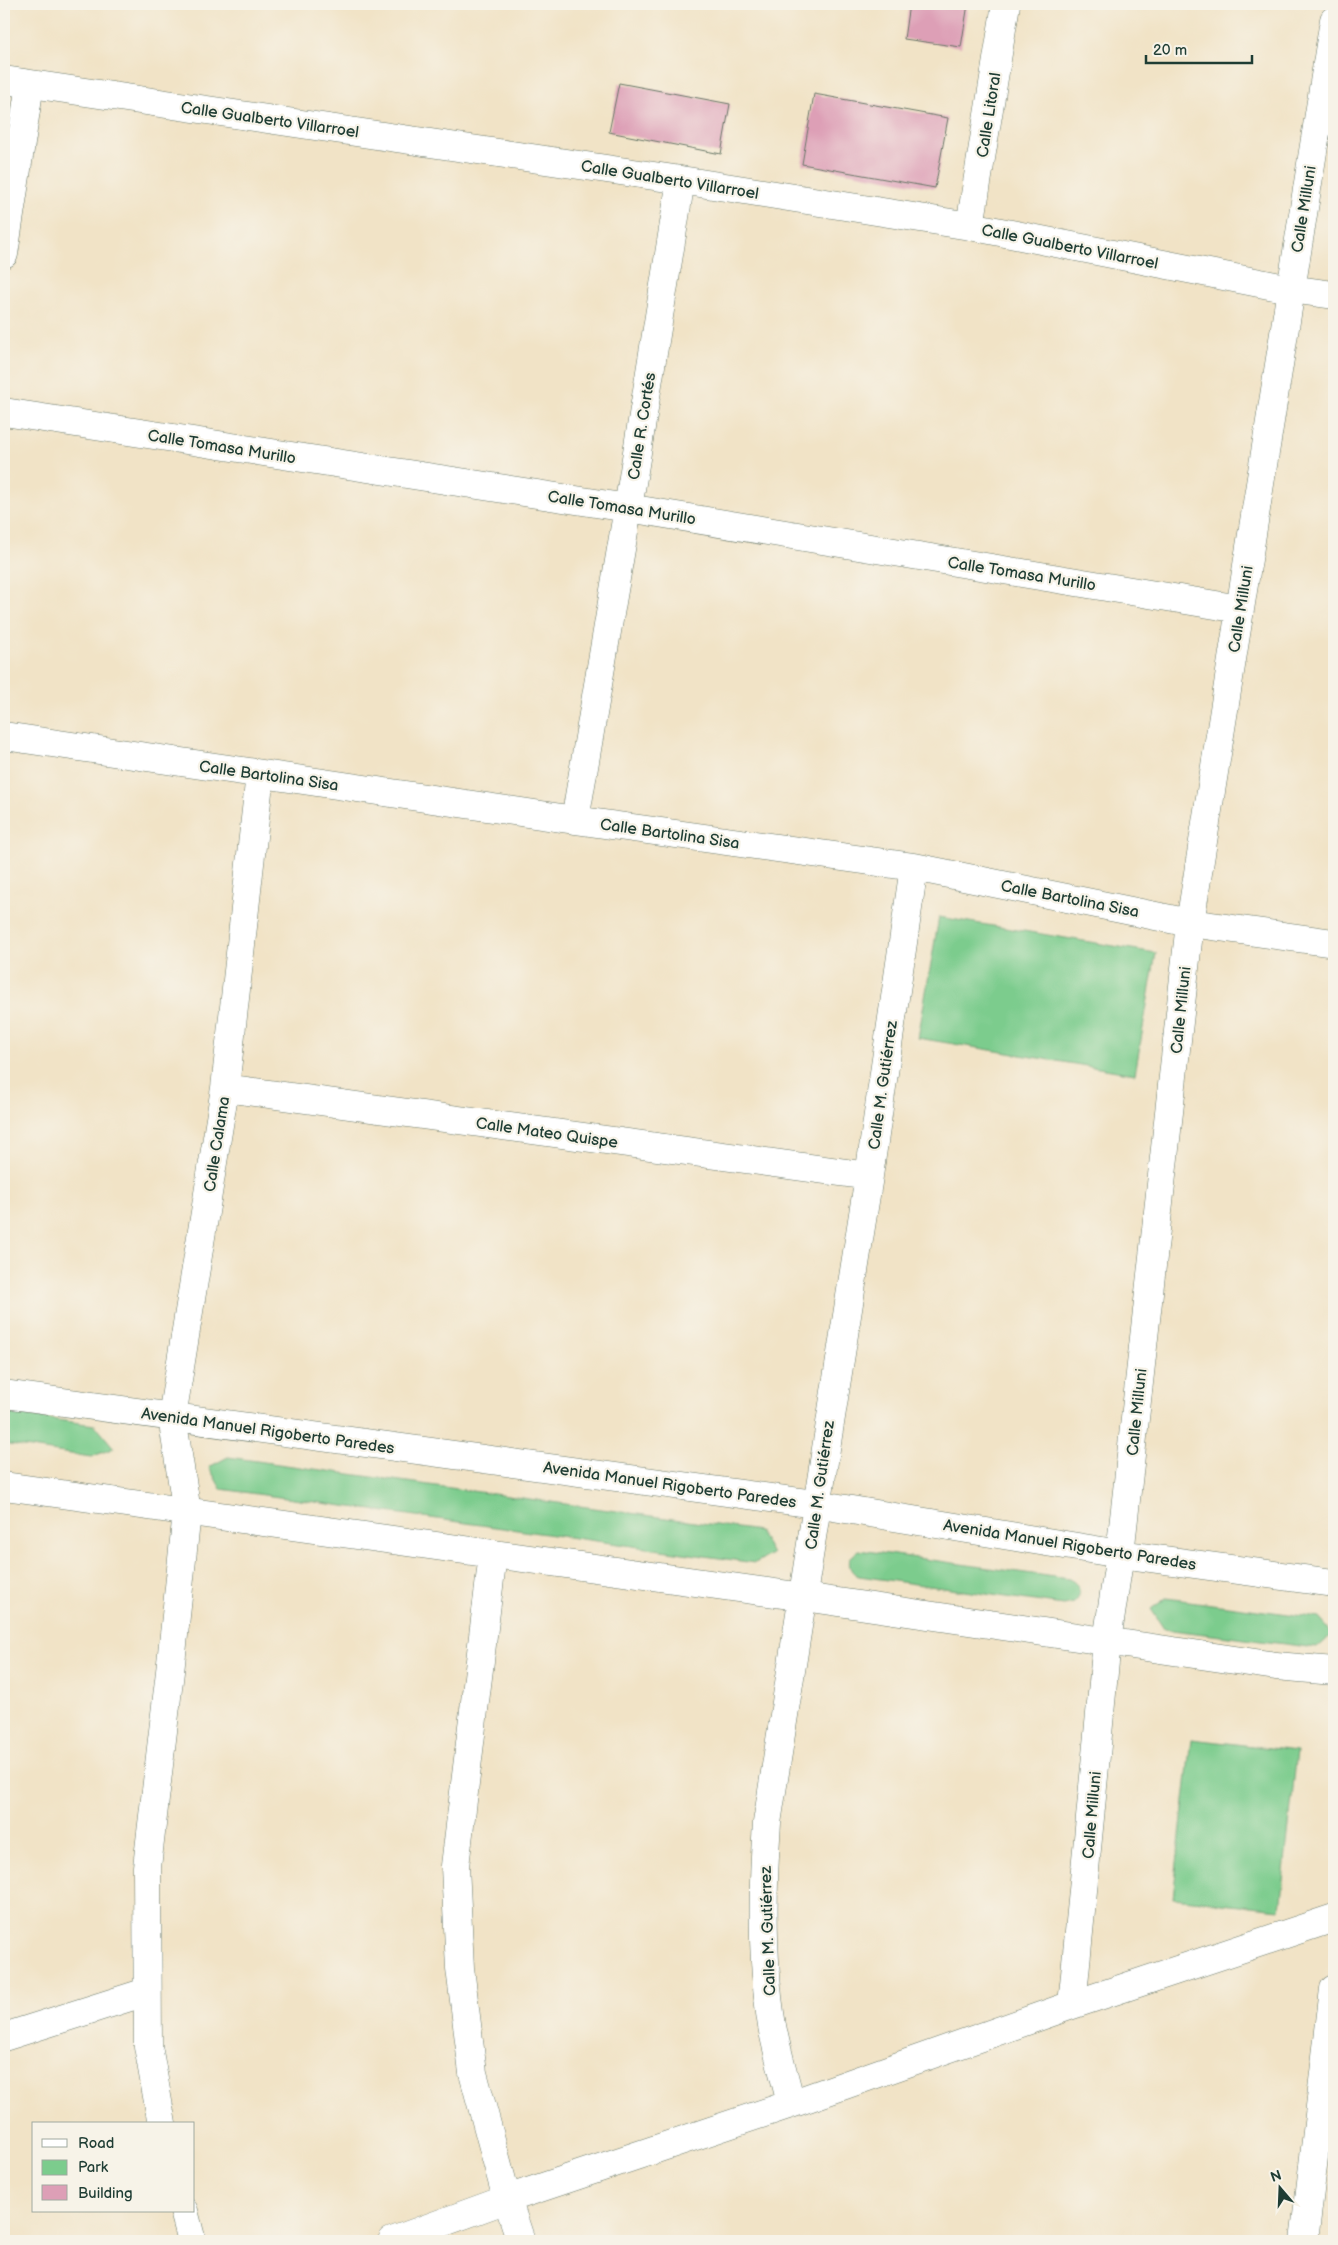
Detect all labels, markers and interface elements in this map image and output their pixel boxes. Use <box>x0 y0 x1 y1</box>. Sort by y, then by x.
scale bar <box>1146 32 1252 64</box>
text: 20 m <box>1153 41 1187 60</box>
street label: Calle Litoral <box>973 71 1006 159</box>
street label: Calle Gualberto Villarroel <box>179 99 360 142</box>
street label: Calle Gualberto Villarroel <box>580 157 760 204</box>
street label: Calle Milluni <box>1288 164 1321 254</box>
street label: Calle Gualberto Villarroel <box>980 221 1160 274</box>
street label: Calle R. Cortés <box>625 371 660 481</box>
street label: Calle Tomasa Murillo <box>146 426 297 469</box>
street label: Calle Tomasa Murillo <box>546 487 697 530</box>
street label: Calle Tomasa Murillo <box>946 553 1097 596</box>
street label: Calle Milluni <box>1225 564 1258 654</box>
street label: Calle Bartolina Sisa <box>198 757 340 796</box>
street label: Calle Bartolina Sisa <box>599 815 741 854</box>
street label: Calle Bartolina Sisa <box>999 877 1141 922</box>
street label: Calle Milluni <box>1167 966 1196 1055</box>
street label: Calle M. Gutiérrez <box>865 1019 902 1151</box>
street label: Calle Calama <box>201 1095 234 1193</box>
street label: Calle Mateo Quispe <box>475 1114 620 1153</box>
street label: Calle Milluni <box>1123 1368 1152 1457</box>
street label: Avenida Manuel Rigoberto Paredes <box>140 1404 396 1459</box>
street label: Calle M. Gutiérrez <box>802 1419 839 1551</box>
street label: Avenida Manuel Rigoberto Paredes <box>542 1458 798 1513</box>
street label: Avenida Manuel Rigoberto Paredes <box>942 1516 1198 1575</box>
street label: Calle Milluni <box>1079 1771 1106 1860</box>
street label: Calle M. Gutiérrez <box>757 1865 780 1996</box>
legend <box>32 2122 195 2212</box>
text: Road <box>78 2134 114 2153</box>
text: Park <box>78 2158 109 2177</box>
north arrow <box>1256 2162 1306 2212</box>
text: N <box>1268 2166 1284 2186</box>
text: Building <box>78 2184 133 2203</box>

